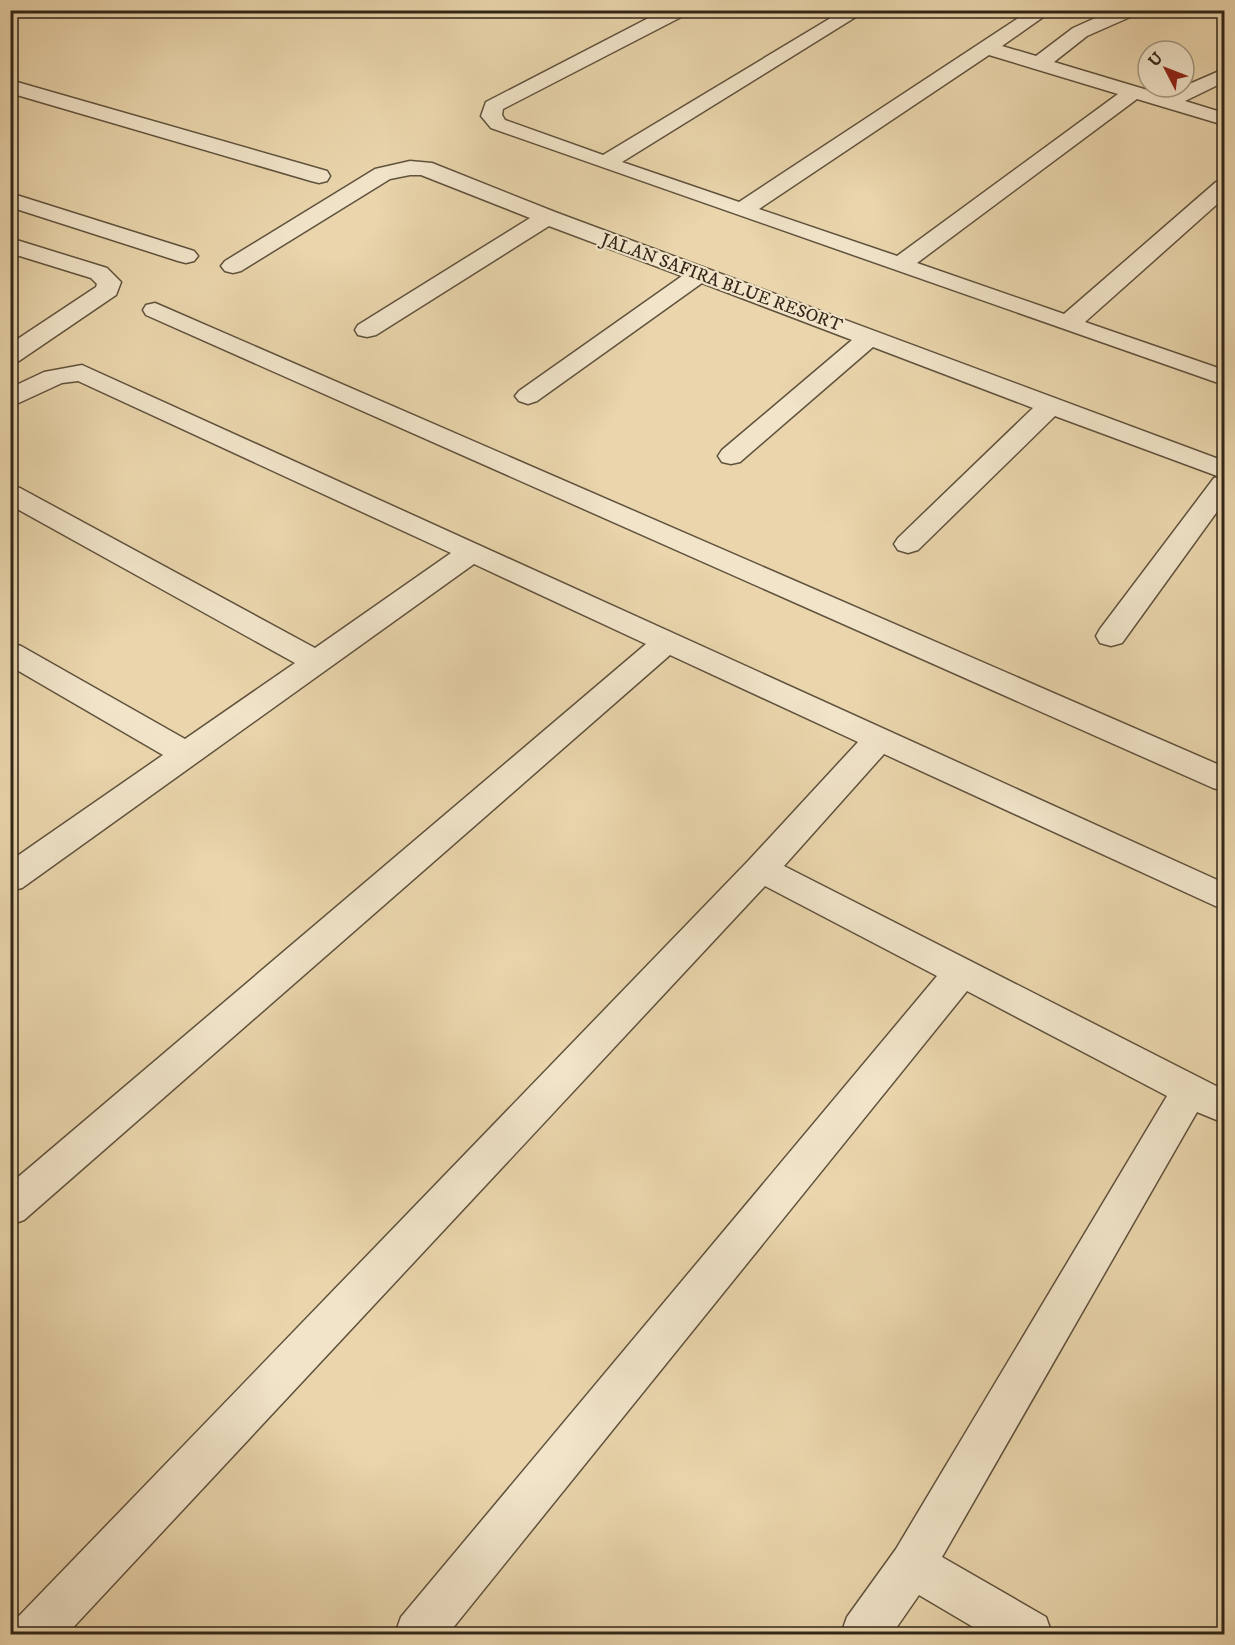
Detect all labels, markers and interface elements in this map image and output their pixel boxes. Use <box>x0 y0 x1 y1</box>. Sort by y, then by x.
north arrow <box>1136 39 1196 99</box>
text: U <box>1144 48 1168 71</box>
street label: JALAN SAFIRA BLUE RESORT <box>596 228 846 337</box>

